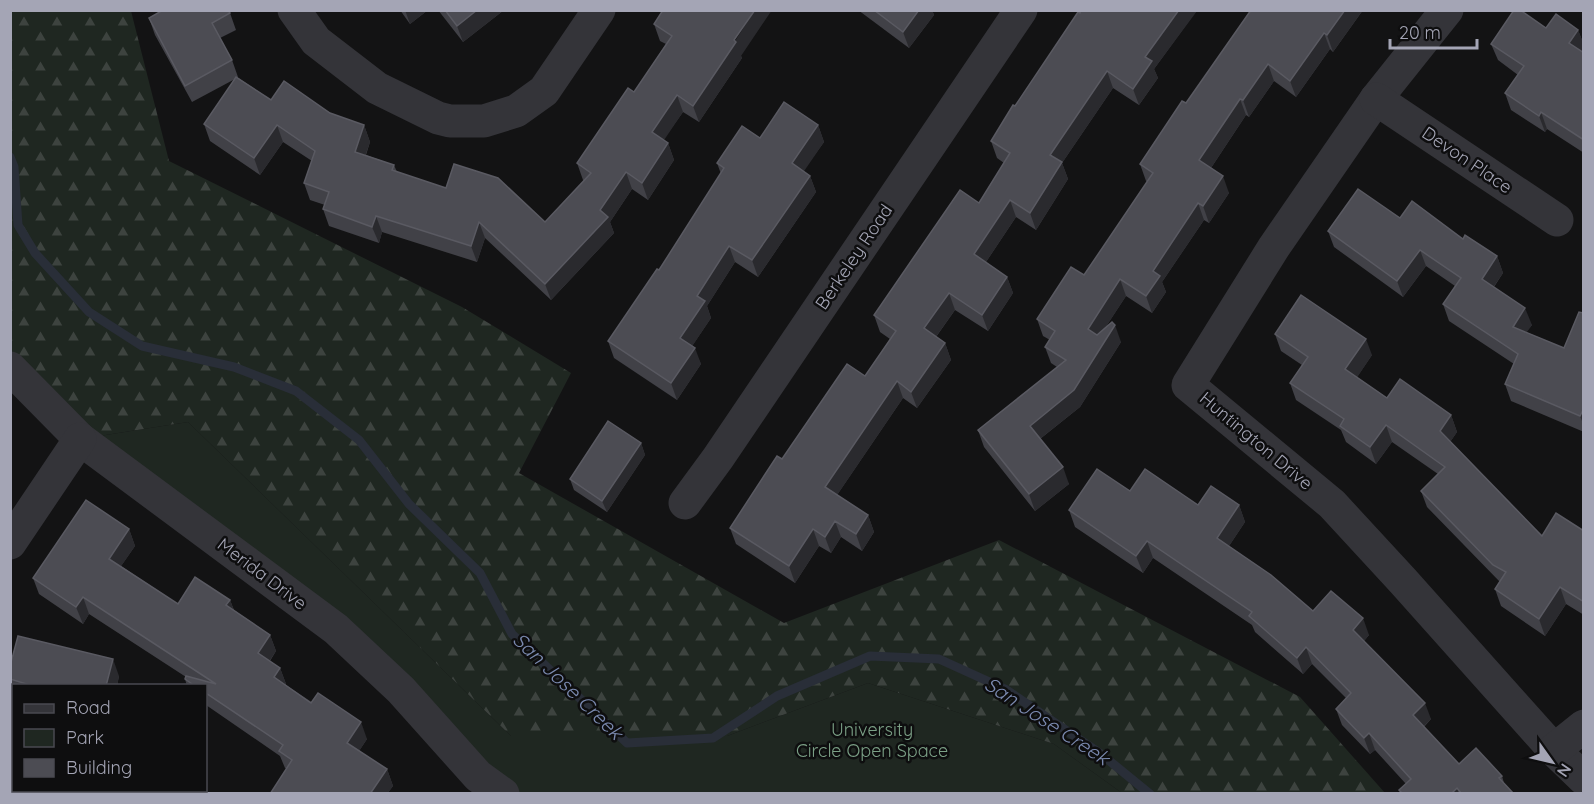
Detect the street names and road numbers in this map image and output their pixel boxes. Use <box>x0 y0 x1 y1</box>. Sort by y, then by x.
street label: Devon Place <box>1418 121 1517 198</box>
street label: Berkeley Road <box>810 200 897 314</box>
street label: Huntington Drive <box>1195 387 1318 495</box>
street label: Merida Drive <box>213 533 312 615</box>

